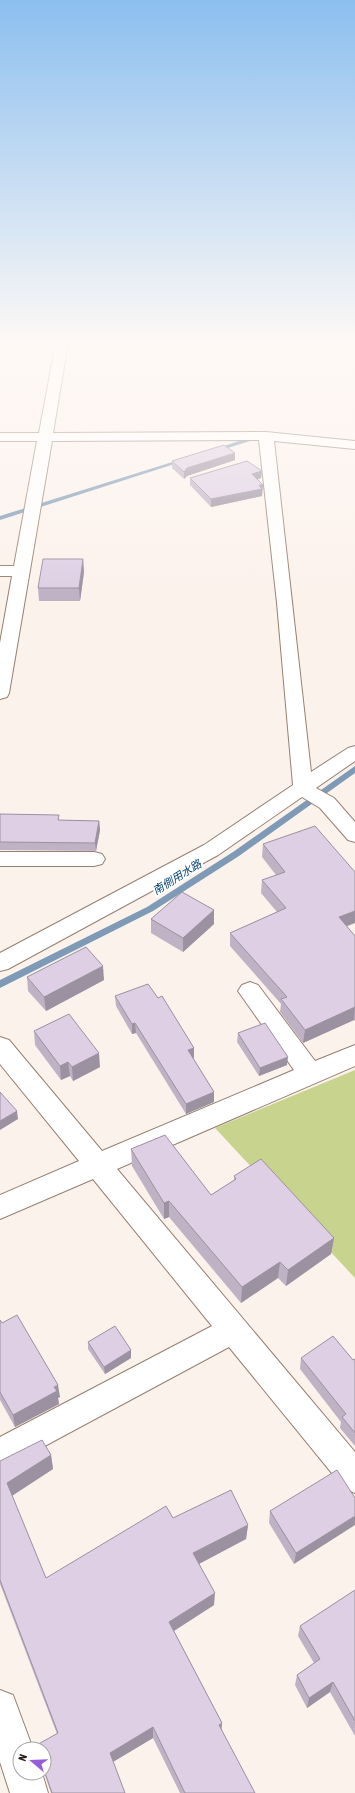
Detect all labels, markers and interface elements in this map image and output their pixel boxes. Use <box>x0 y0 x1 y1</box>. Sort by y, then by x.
water label: 南側用水路 <box>150 857 204 897</box>
north arrow <box>12 1741 52 1781</box>
text: N <box>16 1753 29 1763</box>

